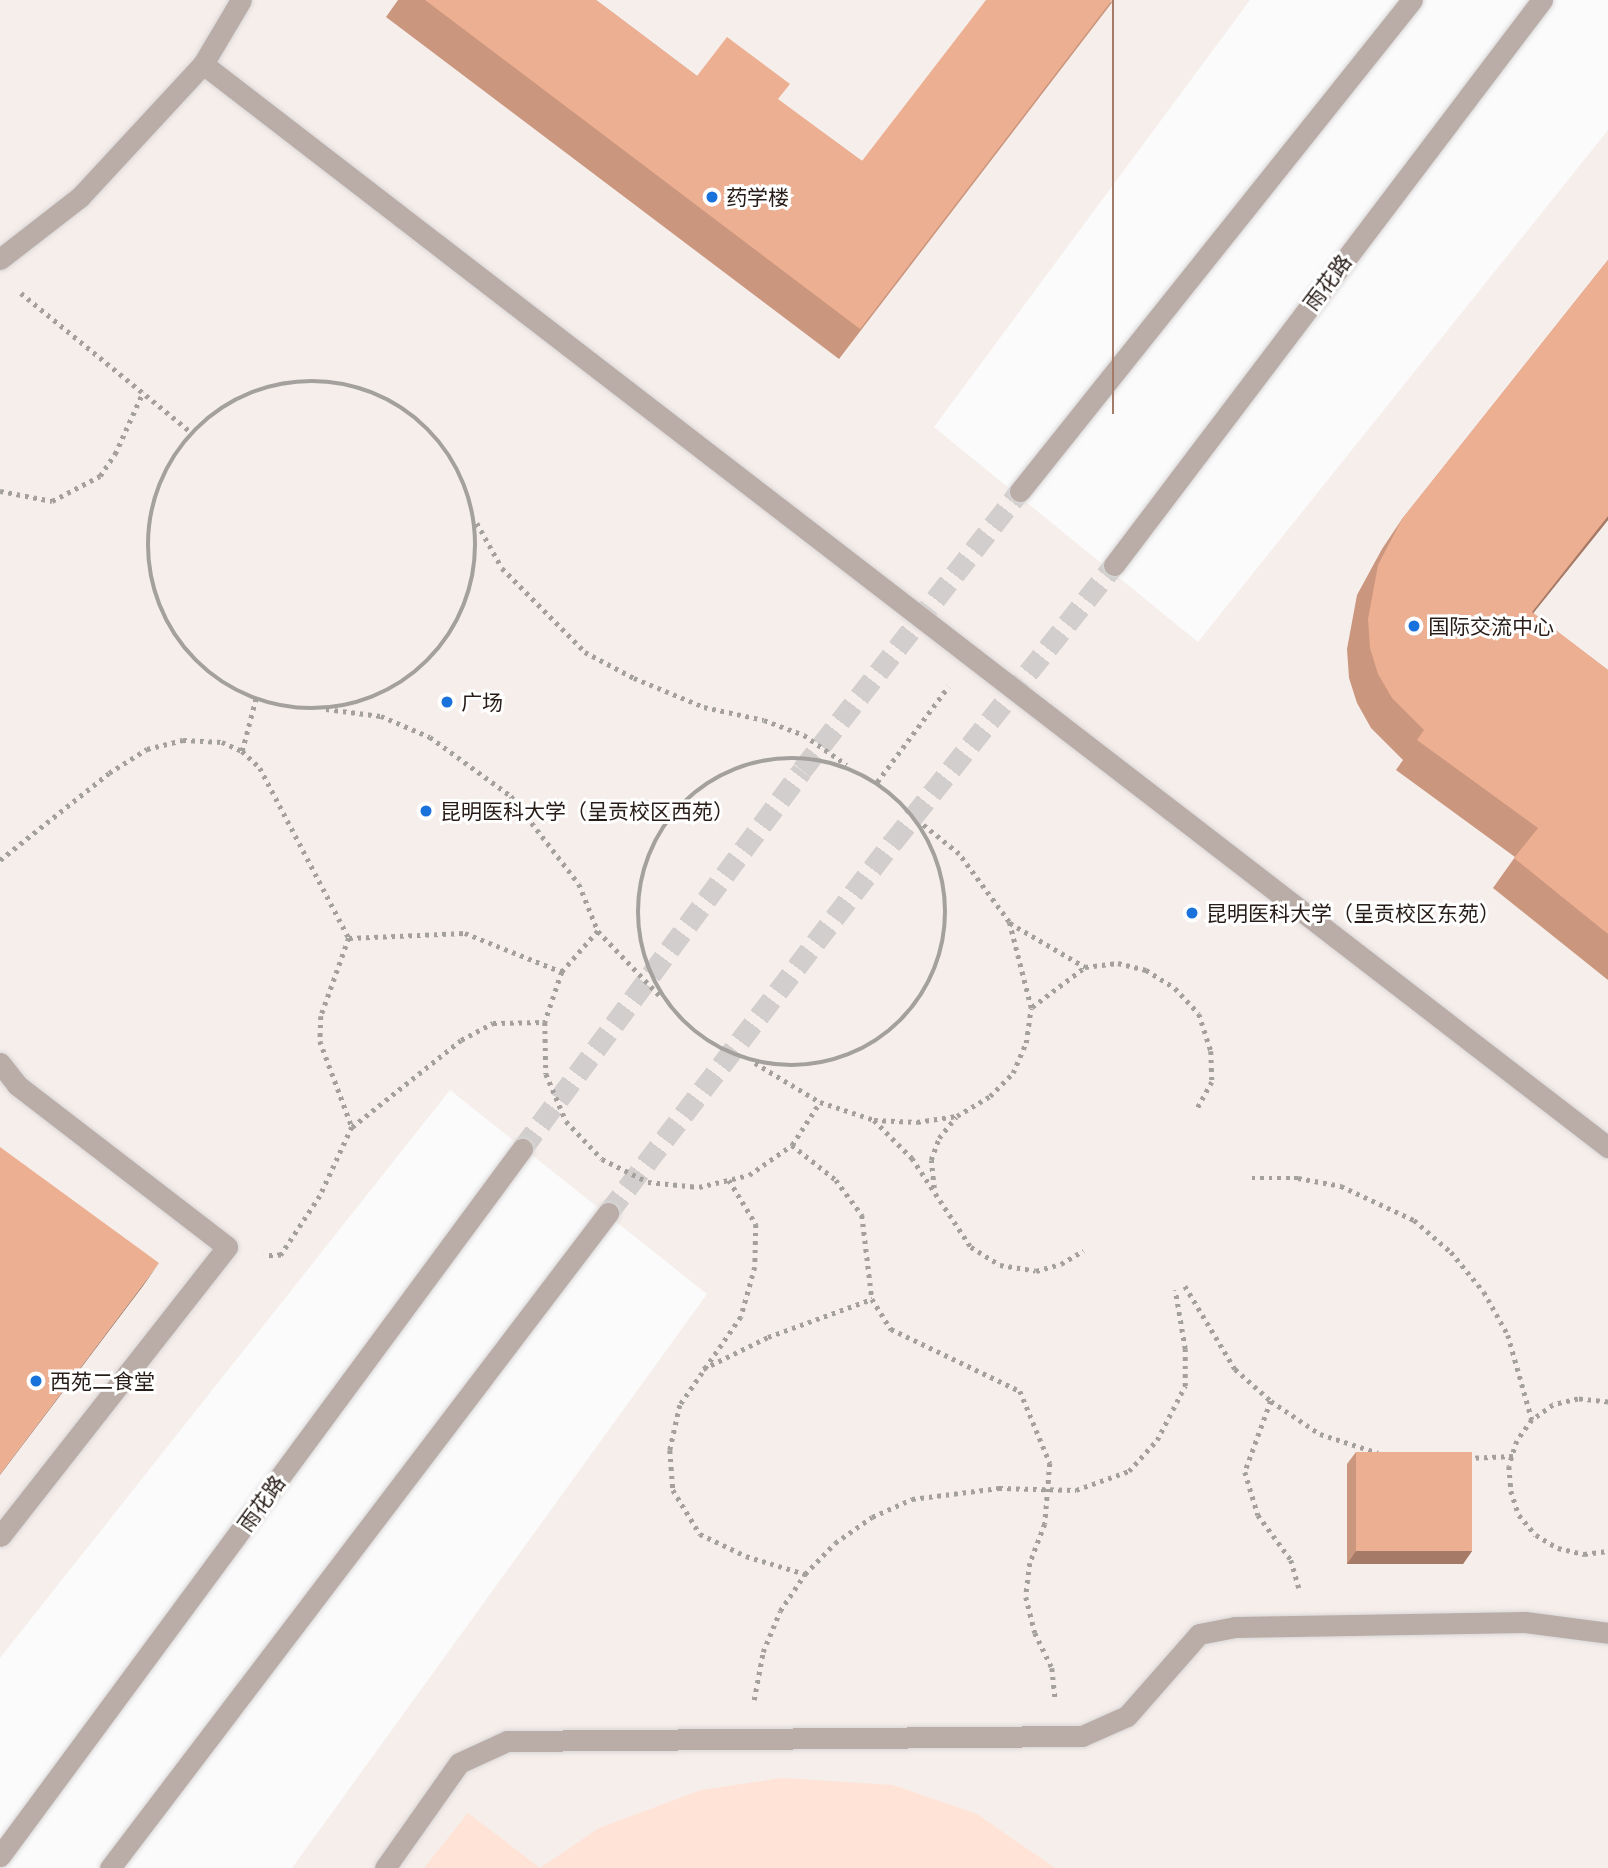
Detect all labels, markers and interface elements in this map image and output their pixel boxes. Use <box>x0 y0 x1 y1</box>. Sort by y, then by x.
place label: 药学楼 <box>726 184 789 210</box>
marker: 药学楼 <box>704 189 720 205</box>
street label: 雨花路 <box>1298 249 1356 315</box>
place label: 国际交流中心 <box>1428 613 1554 639</box>
marker: 国际交流中心 <box>1406 618 1422 634</box>
place label: 广场 <box>461 689 503 715</box>
marker: 广场 <box>439 694 455 710</box>
place label: 昆明医科大学（呈贡校区西苑） <box>440 798 734 824</box>
marker: 昆明医科大学（呈贡校区西苑） <box>418 803 434 819</box>
place label: 昆明医科大学（呈贡校区东苑） <box>1206 900 1500 926</box>
marker: 昆明医科大学（呈贡校区东苑） <box>1184 905 1200 921</box>
place label: 西苑二食堂 <box>50 1368 155 1394</box>
marker: 西苑二食堂 <box>28 1373 44 1389</box>
street label: 雨花路 <box>232 1470 290 1536</box>

